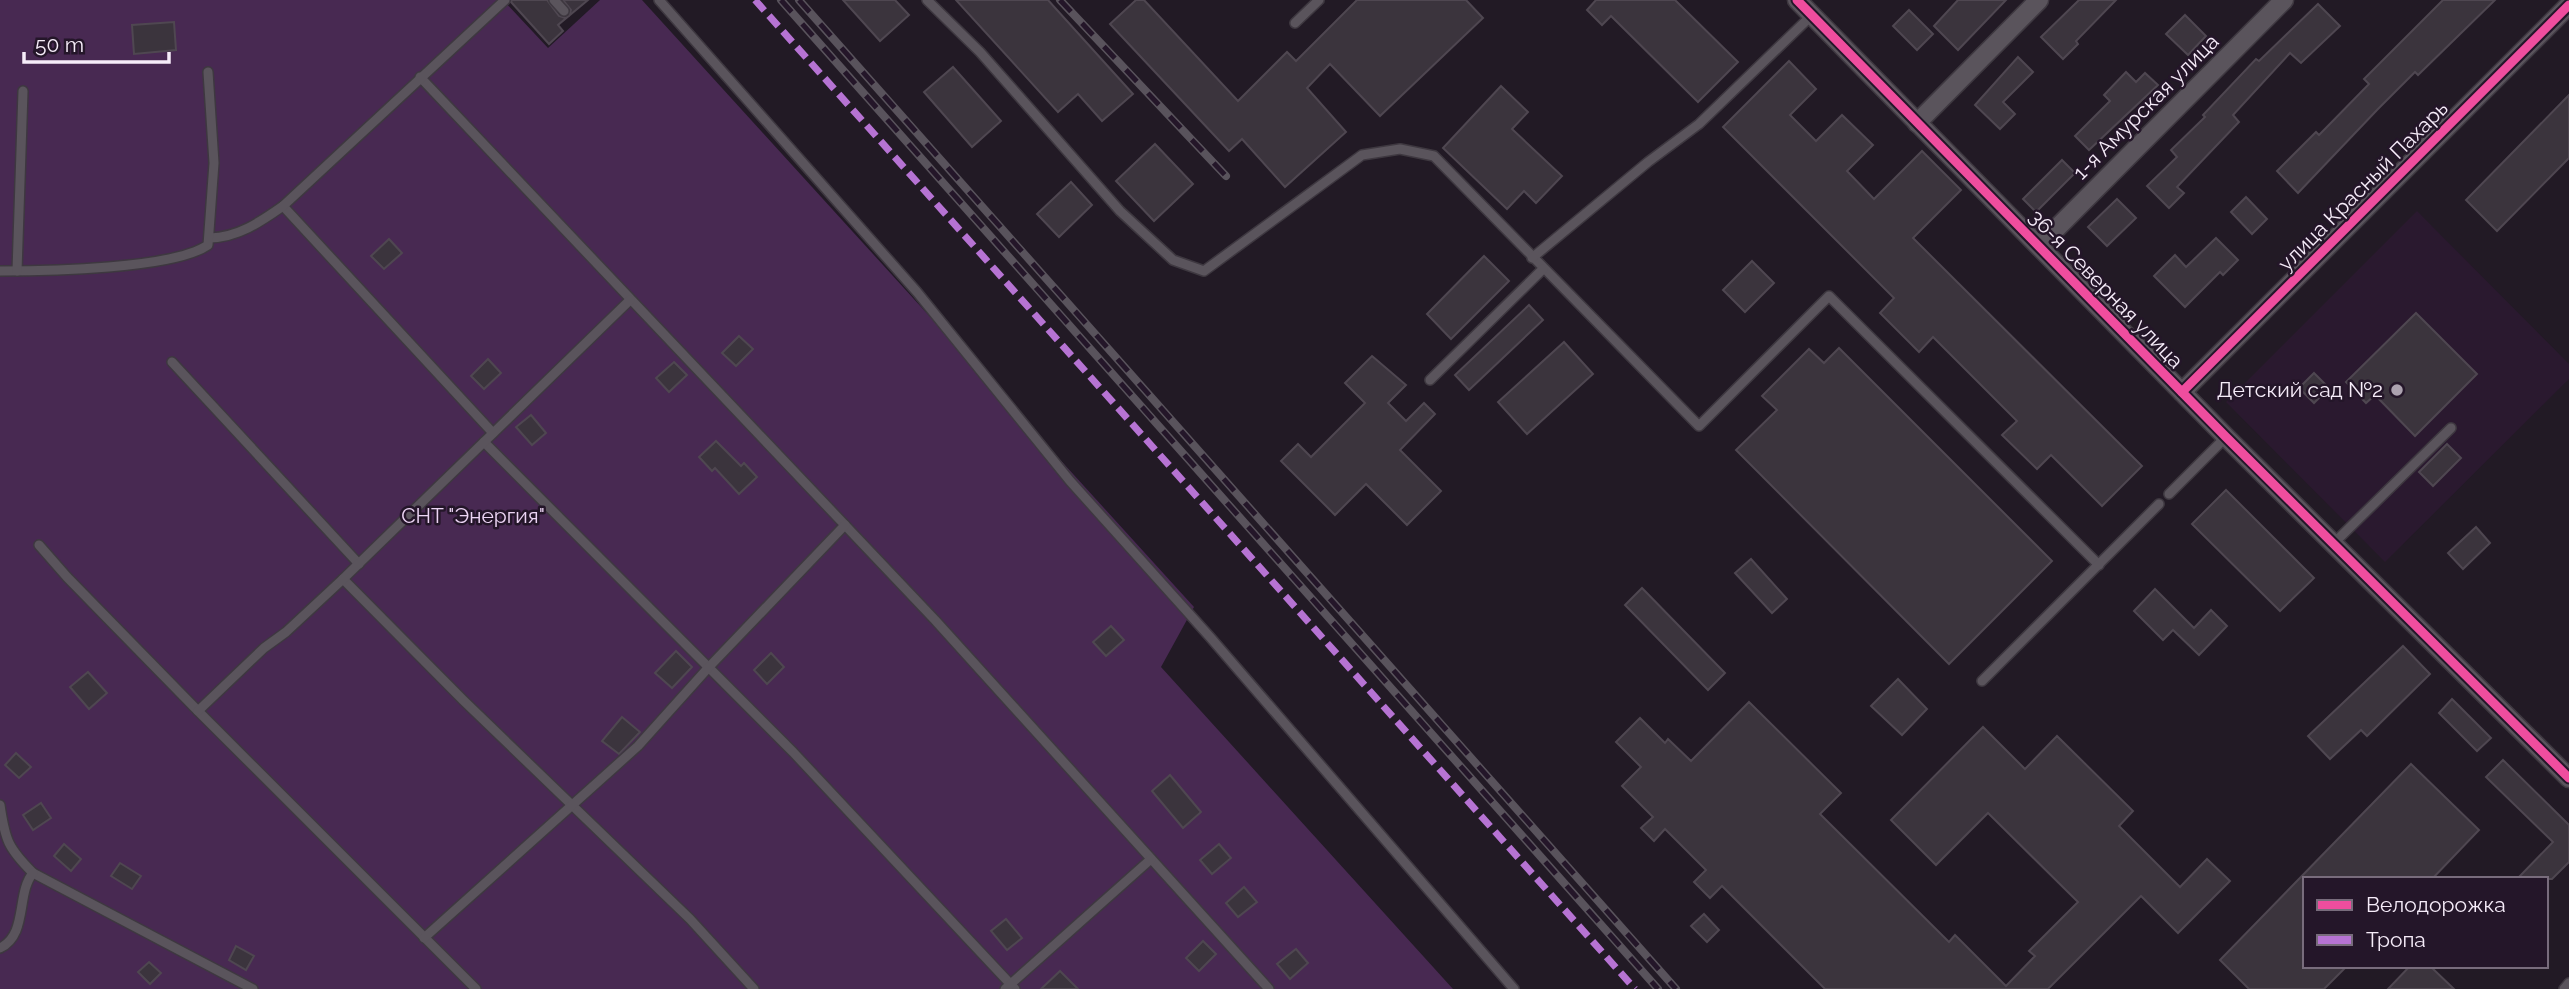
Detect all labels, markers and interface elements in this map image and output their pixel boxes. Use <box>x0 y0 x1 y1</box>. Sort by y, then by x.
scale bar <box>24 21 170 65</box>
street label: 1-я Амурская улица <box>2068 29 2224 185</box>
text: 50 m <box>35 32 84 57</box>
street label: улица Красный Пахарь <box>2273 96 2453 276</box>
street label: 36-я Северная улица <box>2024 204 2189 373</box>
place label: Детский сад №2 <box>2217 377 2383 402</box>
marker: Детский сад №2 <box>2389 382 2405 398</box>
park label: СНТ "Энергия" <box>401 503 545 528</box>
legend <box>2303 877 2548 968</box>
text: Велодорожка <box>2366 892 2506 917</box>
text: Тропа <box>2366 927 2426 952</box>

